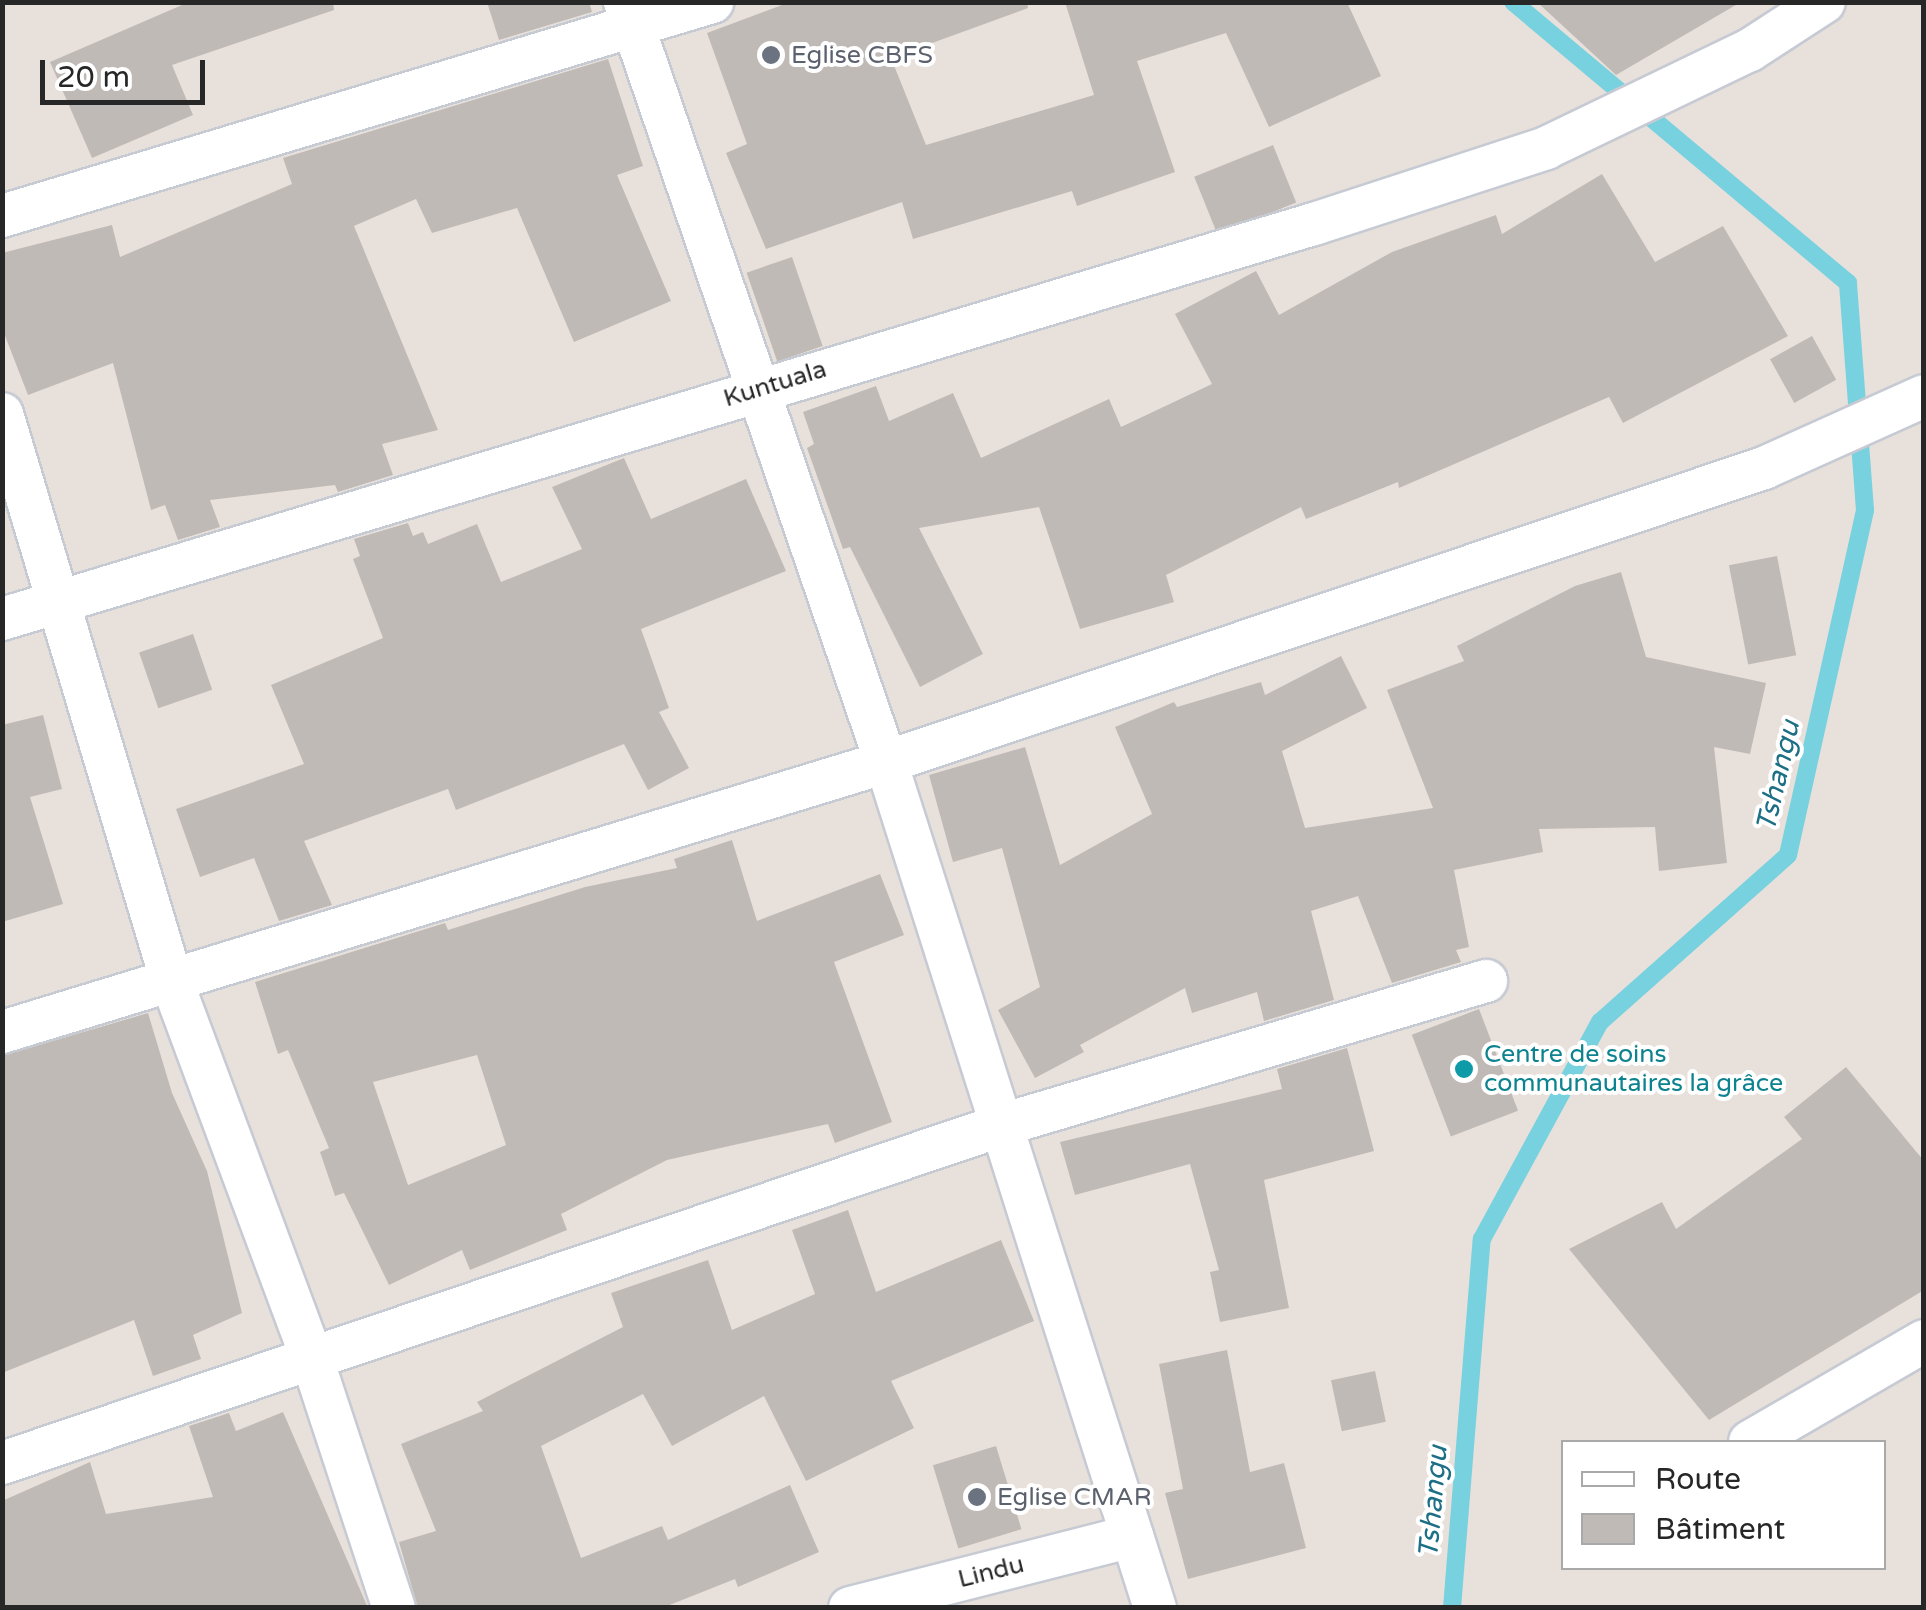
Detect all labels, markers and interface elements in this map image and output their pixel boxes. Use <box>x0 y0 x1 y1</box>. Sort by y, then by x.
scale bar <box>45 40 210 102</box>
place label: Eglise CBFS <box>791 40 933 70</box>
marker: Eglise CBFS <box>760 44 782 66</box>
text: 20 m <box>57 59 130 96</box>
street label: Kuntuala <box>720 354 830 414</box>
water label: Tshangu <box>1749 717 1807 835</box>
place label: Centre de soins communautaires la grâce <box>1484 1040 1783 1099</box>
marker: Centre de soins communautaires la grâce <box>1453 1058 1475 1080</box>
legend <box>1561 1440 1886 1570</box>
water label: Tshangu <box>1411 1444 1455 1560</box>
text: Route <box>1655 1461 1741 1498</box>
place label: Eglise CMAR <box>997 1482 1151 1512</box>
marker: Eglise CMAR <box>966 1486 988 1508</box>
text: Bâtiment <box>1655 1511 1785 1548</box>
street label: Lindu <box>955 1549 1027 1595</box>

